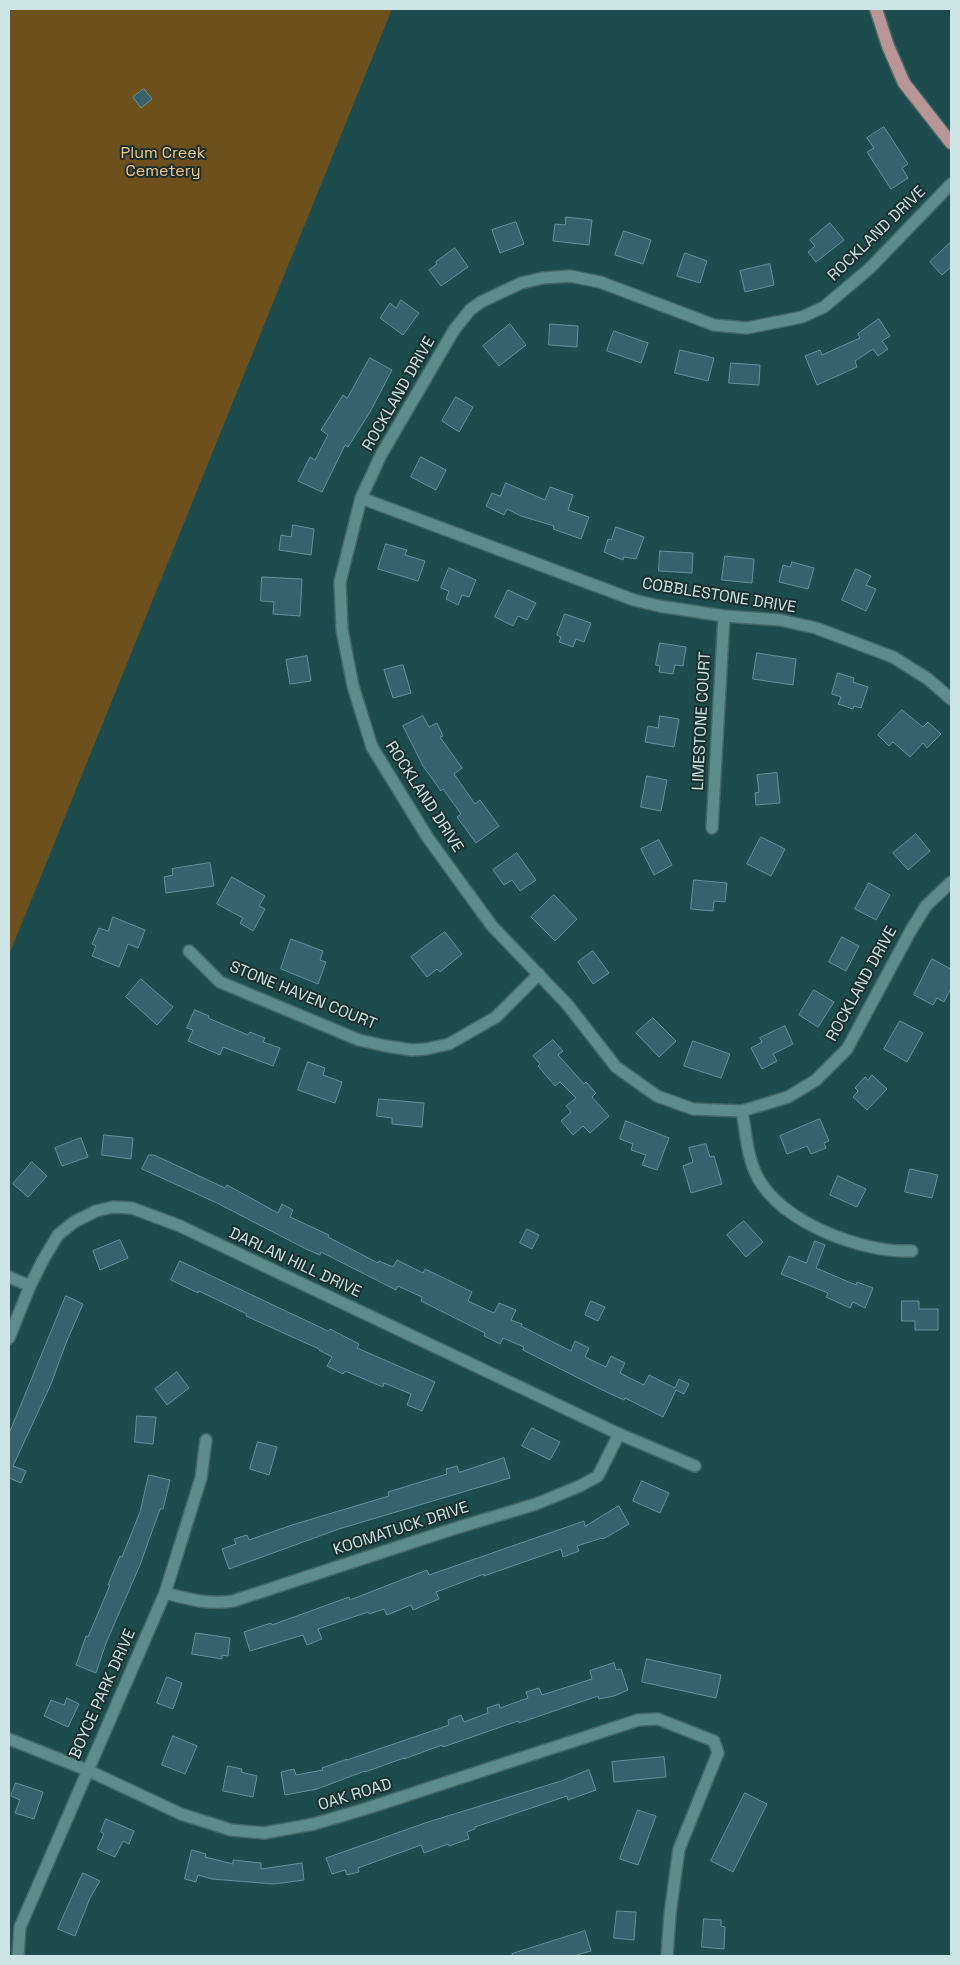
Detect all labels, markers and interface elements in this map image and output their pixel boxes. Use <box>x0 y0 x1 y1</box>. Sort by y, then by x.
park label: Plum Creek Cemetery <box>121 144 205 182</box>
street label: ROCKLAND DRIVE <box>824 182 930 286</box>
street label: ROCKLAND DRIVE <box>359 334 439 454</box>
street label: COBBLESTONE DRIVE <box>641 574 797 618</box>
street label: LIMESTONE COURT <box>689 651 715 791</box>
street label: ROCKLAND DRIVE <box>381 738 467 856</box>
street label: ROCKLAND DRIVE <box>822 923 902 1045</box>
street label: STONE HAVEN COURT <box>227 958 379 1034</box>
street label: DARLAN HILL DRIVE <box>226 1224 364 1302</box>
street label: KOOMATUCK DRIVE <box>331 1498 471 1560</box>
street label: BOYCE PARK DRIVE <box>66 1626 140 1762</box>
street label: OAK ROAD <box>316 1775 394 1815</box>

